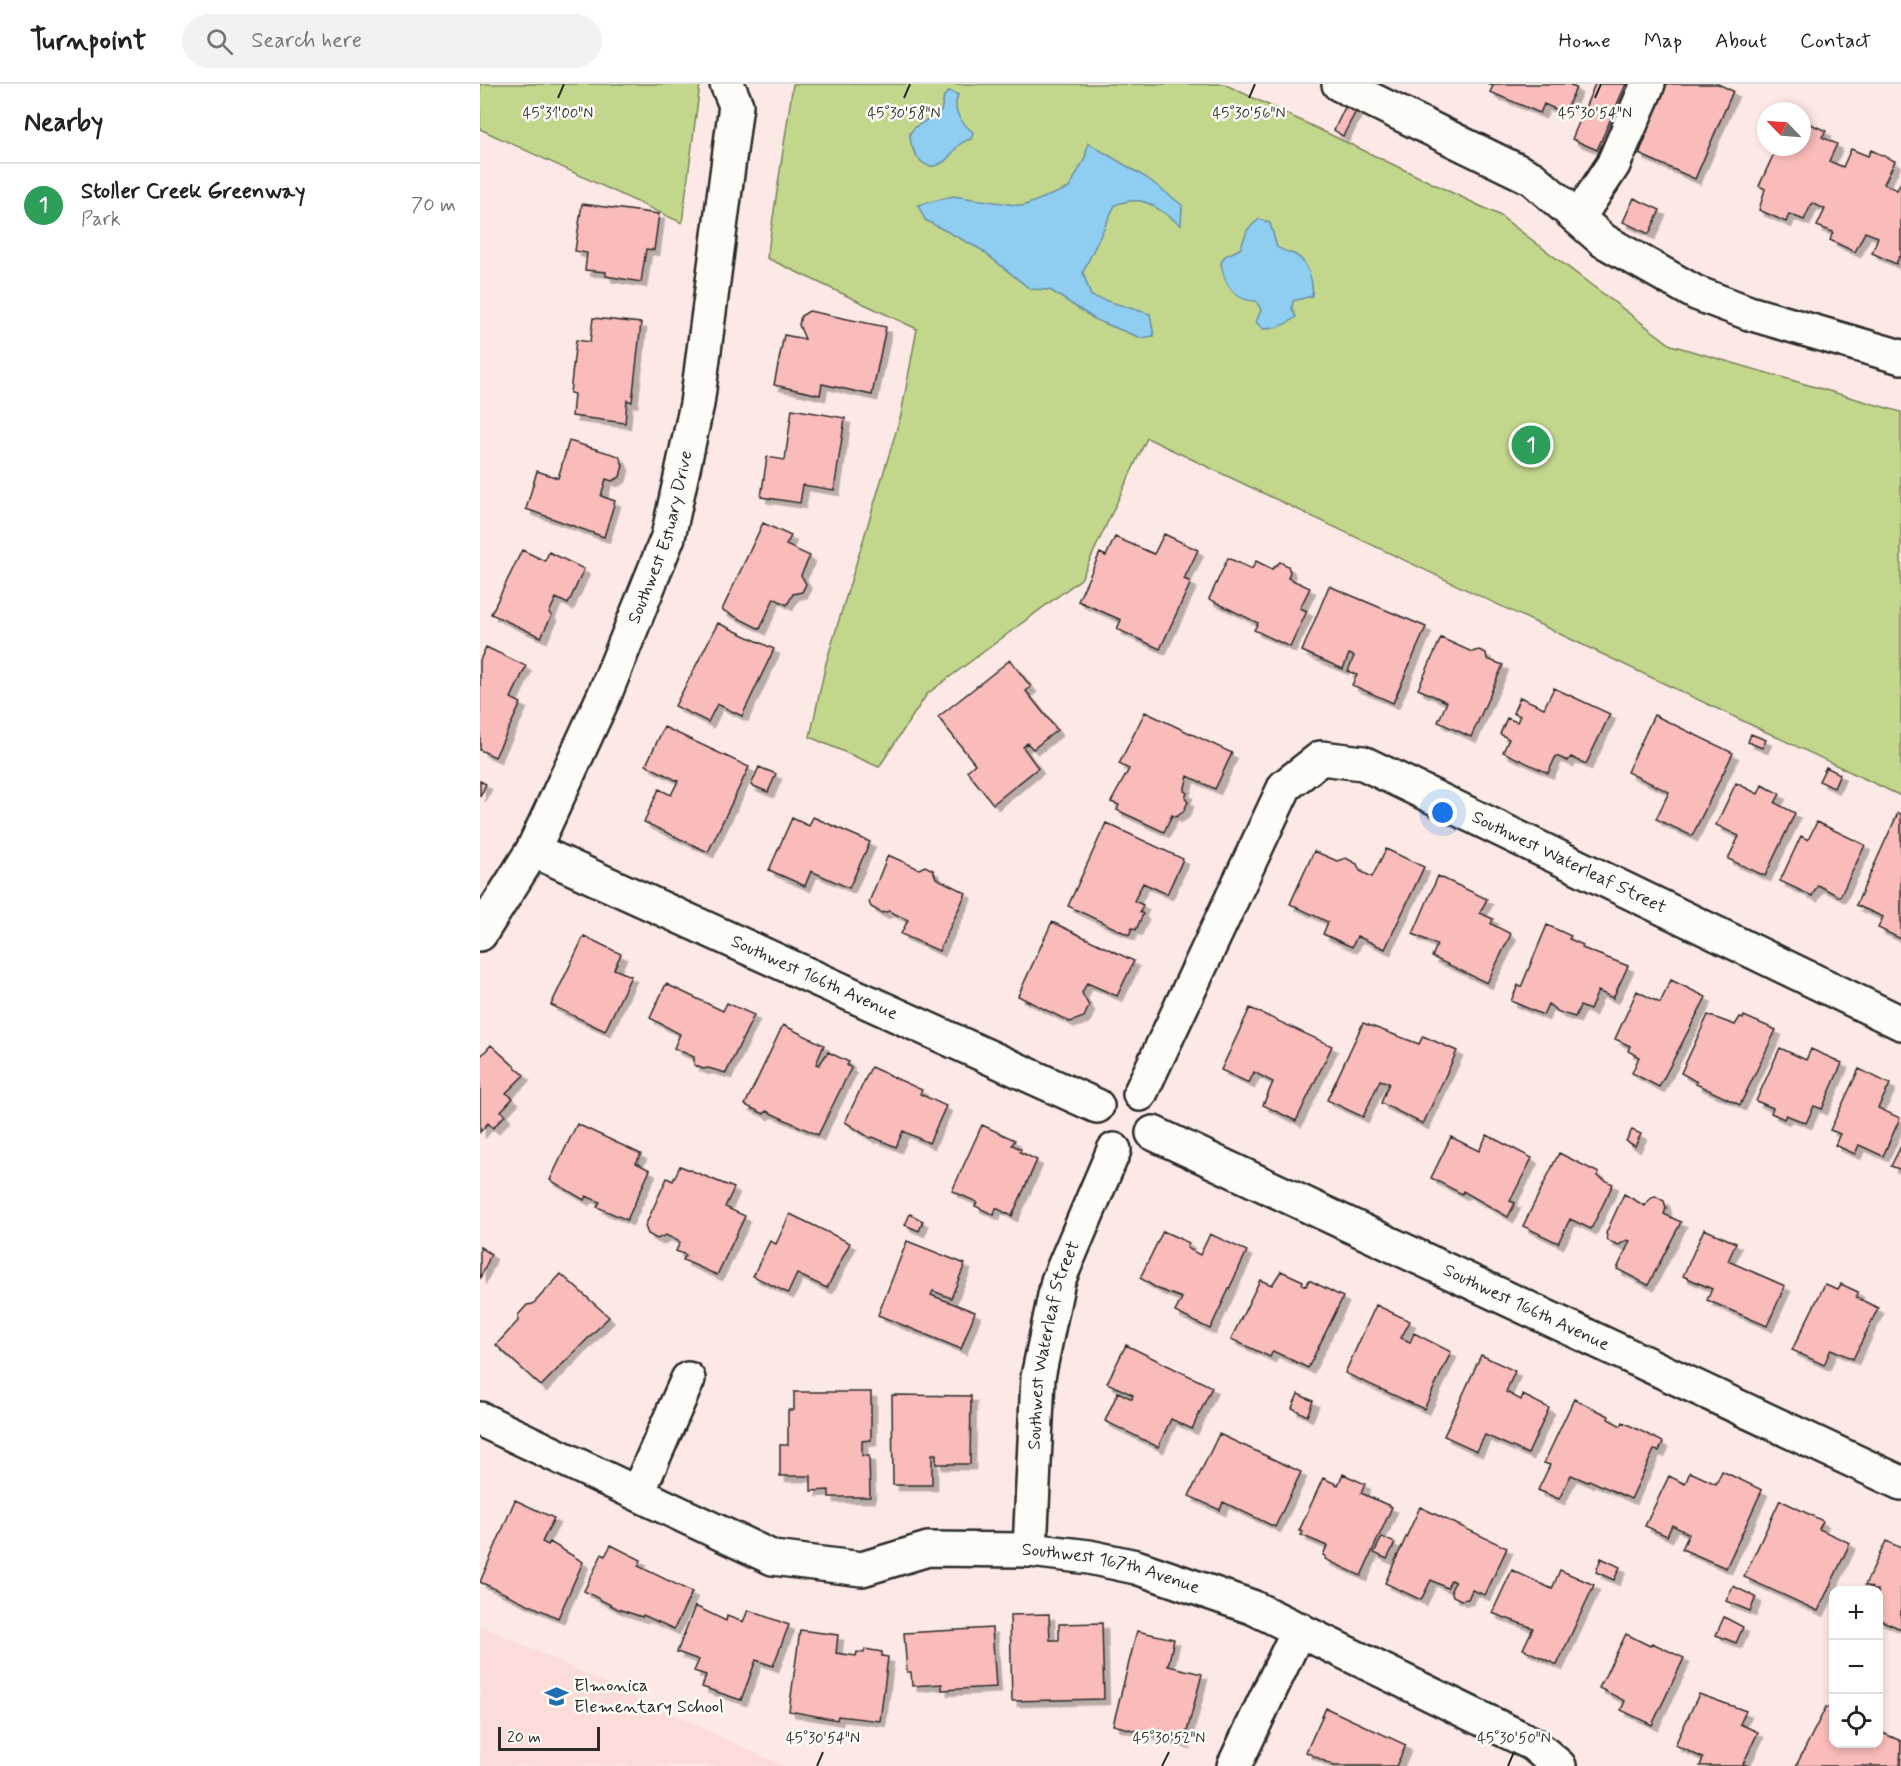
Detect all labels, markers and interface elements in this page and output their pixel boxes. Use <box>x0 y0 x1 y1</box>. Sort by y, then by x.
search box <box>182 14 602 68</box>
text: Turnpoint <box>30 23 146 60</box>
icon: search <box>203 25 236 58</box>
text: Search here <box>251 27 362 55</box>
text: Home <box>1559 27 1611 55</box>
text: Map <box>1644 27 1682 55</box>
text: About <box>1715 27 1767 55</box>
text: Contact <box>1800 27 1871 55</box>
north arrow <box>1757 102 1811 156</box>
text: 45°31'00"N <box>523 104 593 124</box>
text: 45°30'58"N <box>867 104 941 124</box>
text: 45°30'56"N <box>1212 104 1286 124</box>
text: 45°30'54"N <box>1558 104 1632 124</box>
text: Nearby <box>24 106 103 140</box>
text: Stoller Creek Greenway <box>81 178 305 206</box>
text: 1 <box>39 192 48 219</box>
text: 70 m <box>411 192 456 219</box>
text: Park <box>81 206 121 233</box>
pin: 1 <box>1512 422 1550 468</box>
street label: Southwest Estuary Drive <box>622 449 698 627</box>
your location <box>1428 798 1457 827</box>
street label: Southwest Waterleaf Street <box>1468 805 1670 920</box>
street label: Southwest 166th Avenue <box>727 929 902 1026</box>
street label: Southwest Waterleaf Street <box>1023 1237 1086 1450</box>
street label: Southwest 166th Avenue <box>1439 1258 1613 1357</box>
street label: Southwest 167th Avenue <box>1022 1538 1203 1600</box>
map controls <box>1829 1586 1883 1748</box>
button: + <box>1829 1586 1883 1640</box>
button: − <box>1829 1640 1883 1694</box>
place label: Elmonica Elementary School <box>574 1674 724 1719</box>
school or university icon: Elmonica Elementary School <box>543 1683 569 1709</box>
button: locate <box>1829 1694 1883 1748</box>
scale bar <box>498 1724 600 1752</box>
text: 20 m <box>507 1727 541 1748</box>
text: 45°30'54"N <box>786 1729 860 1749</box>
text: 45°30'52"N <box>1133 1729 1205 1749</box>
text: 45°30'50"N <box>1477 1729 1551 1749</box>

